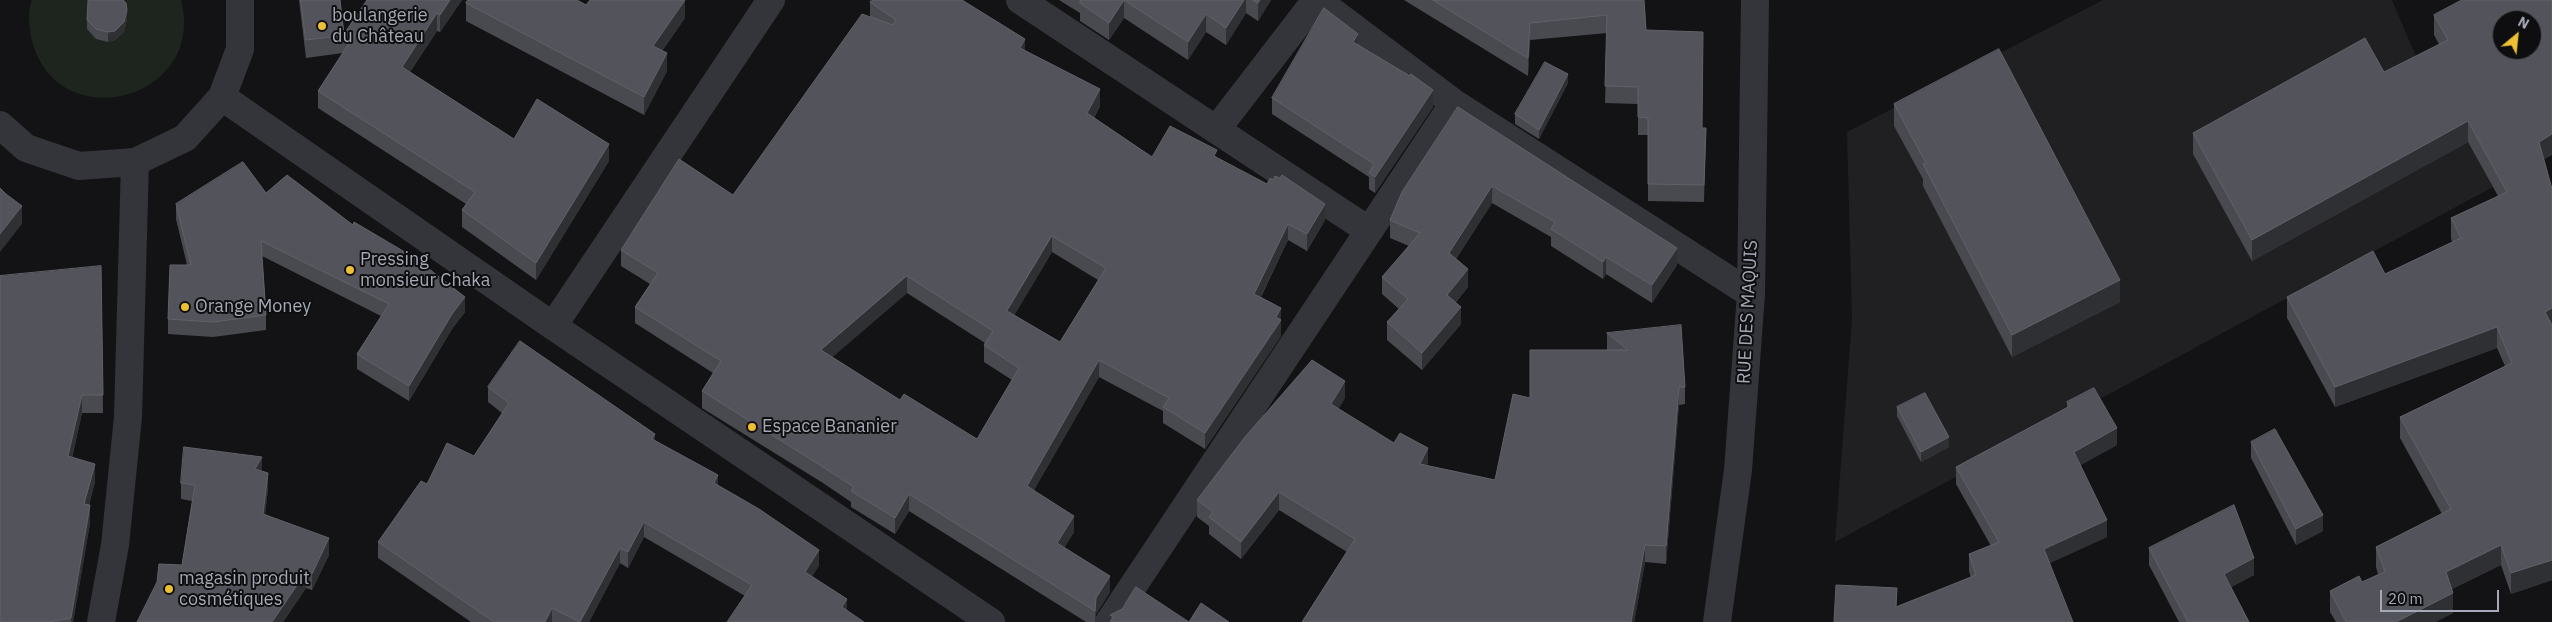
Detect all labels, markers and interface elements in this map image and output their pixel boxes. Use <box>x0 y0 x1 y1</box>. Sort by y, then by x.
place label: boulangerie du Château <box>332 5 428 48</box>
north arrow <box>2492 10 2542 60</box>
text: N <box>2515 12 2532 33</box>
marker: boulangerie du Château <box>316 20 328 32</box>
street label: RUE DES MAQUIS <box>1733 240 1763 384</box>
place label: Pressing monsieur Chaka <box>360 249 490 292</box>
marker: Pressing monsieur Chaka <box>344 264 356 276</box>
place label: Orange Money <box>195 296 311 318</box>
marker: Orange Money <box>179 301 191 313</box>
place label: Espace Bananier <box>762 416 897 438</box>
marker: Espace Bananier <box>746 421 758 433</box>
place label: magasin produit cosmétiques <box>179 568 310 610</box>
scale bar <box>2382 580 2501 612</box>
marker: magasin produit cosmétiques <box>163 583 175 595</box>
text: 20 m <box>2388 589 2423 608</box>

